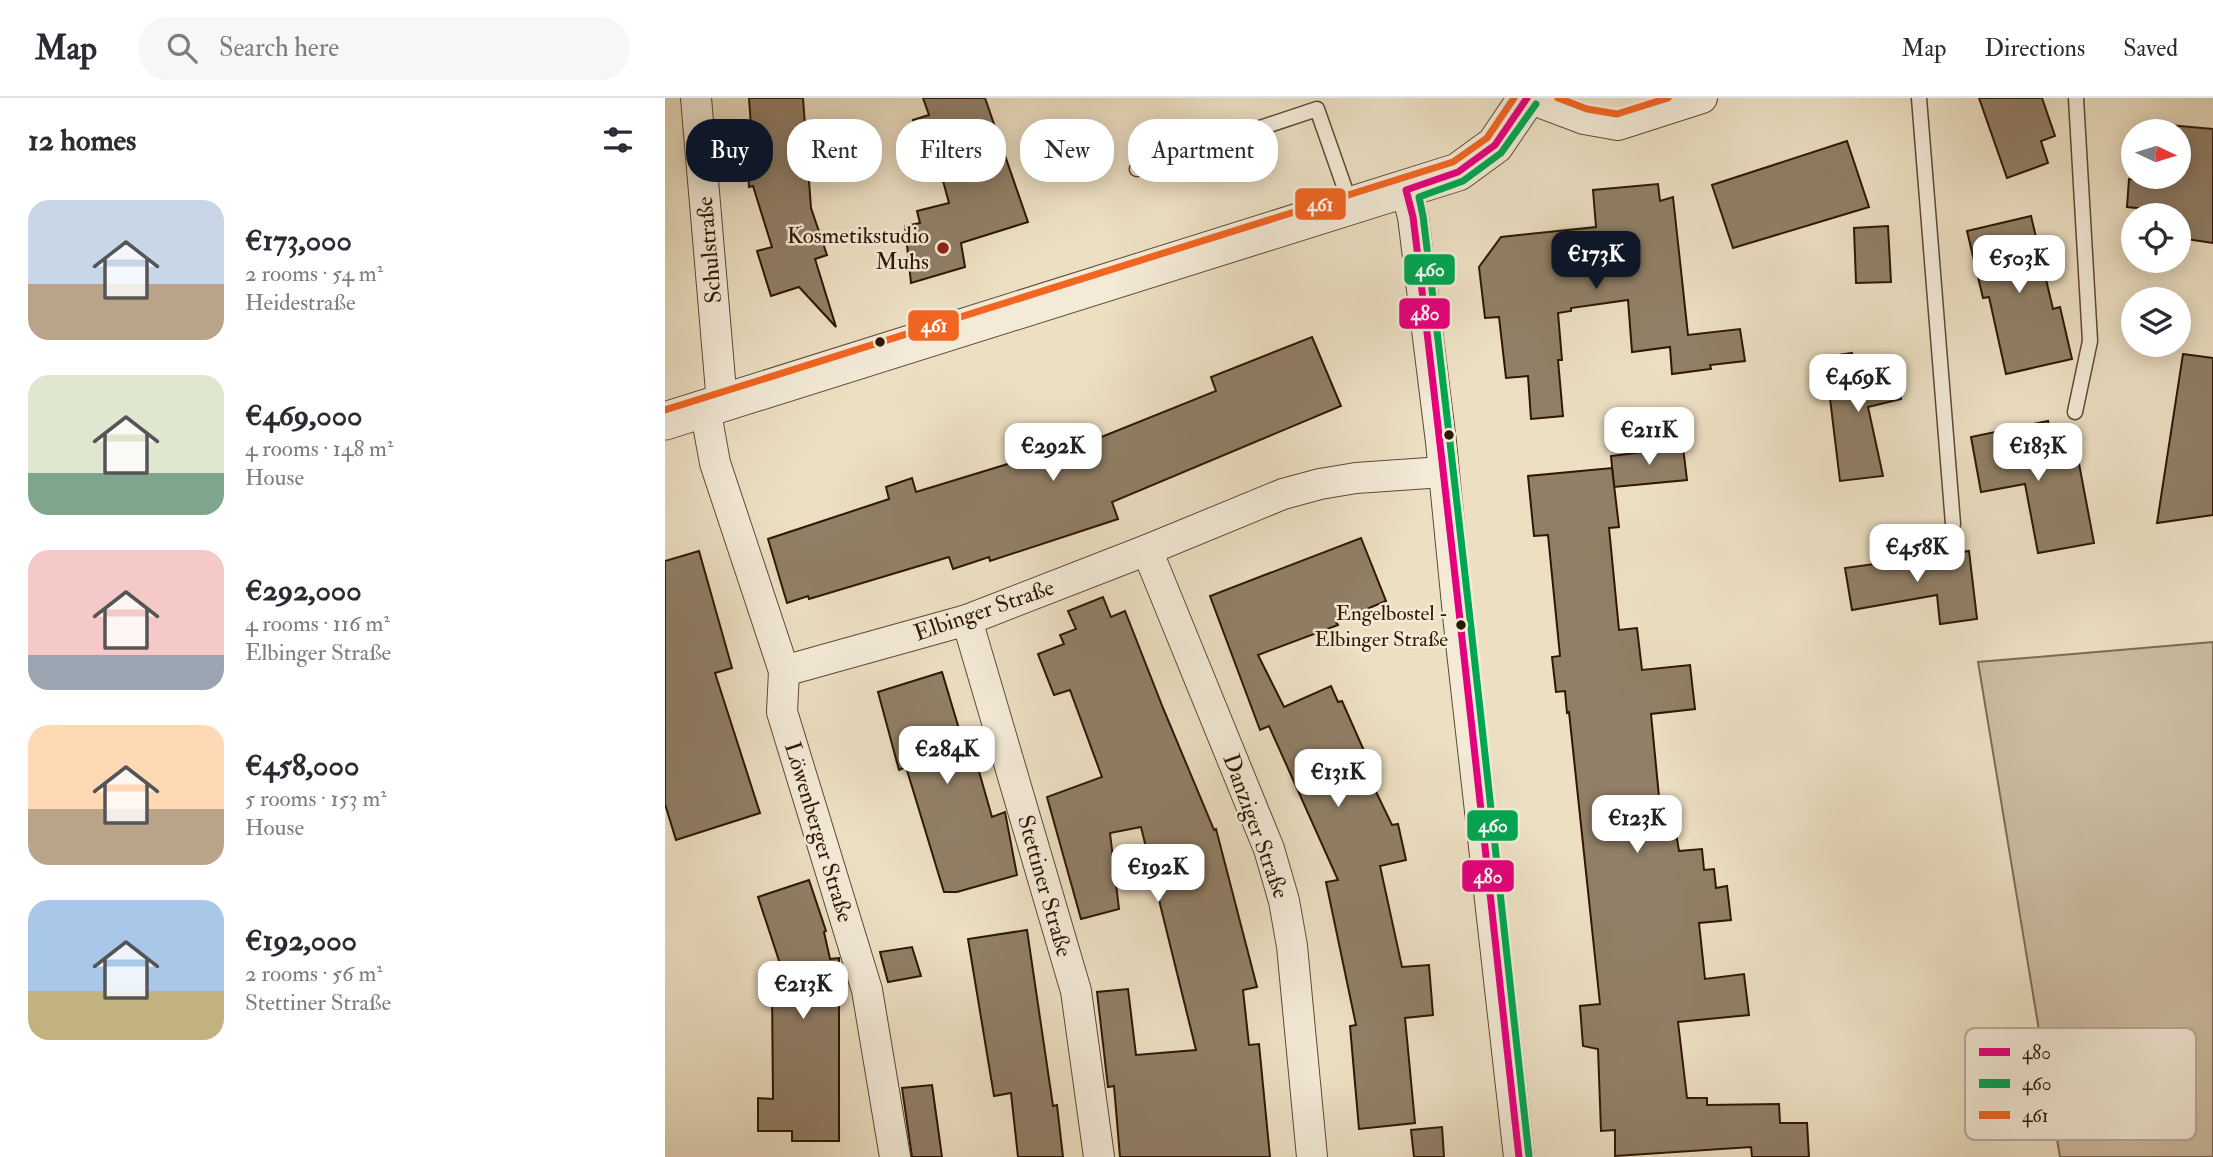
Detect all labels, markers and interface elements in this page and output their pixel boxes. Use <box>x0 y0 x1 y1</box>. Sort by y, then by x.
search box <box>139 17 629 80</box>
text: Map <box>35 28 97 69</box>
icon: search <box>163 29 201 67</box>
text: Search here <box>219 32 339 64</box>
text: Map <box>1901 33 1946 64</box>
text: Directions <box>1984 33 2085 64</box>
text: Saved <box>2123 33 2178 64</box>
chip: Buy <box>686 119 773 182</box>
chip: Rent <box>787 119 882 182</box>
chip: Filters <box>896 119 1006 182</box>
chip: New <box>1020 119 1114 182</box>
chip: Apartment <box>1128 119 1278 182</box>
north arrow <box>2121 119 2191 189</box>
map controls <box>2121 119 2191 357</box>
icon: filters <box>599 121 637 159</box>
text: 12 homes <box>28 122 136 159</box>
line badge: 461 <box>1294 187 1347 221</box>
text: 461 <box>1306 193 1333 217</box>
street label: Schulstraße <box>690 195 728 305</box>
button: locate <box>2121 203 2191 273</box>
place label: Kosmetikstudio Muhs <box>787 221 929 276</box>
text: €173,000 <box>245 222 352 259</box>
icon: home <box>84 228 168 312</box>
pin: €173K <box>1547 232 1645 291</box>
pin: €503K <box>1970 236 2068 295</box>
text: €173K <box>1567 239 1625 268</box>
marker: Kosmetikstudio Muhs <box>935 240 951 256</box>
text: €503K <box>1989 243 2049 272</box>
line badge: 460 <box>1403 253 1456 286</box>
text: 460 <box>1414 258 1445 282</box>
text: 2 rooms · 54 m² <box>245 259 383 288</box>
button: layers <box>2121 287 2191 357</box>
text: Heidestraße <box>245 288 356 317</box>
line badge: 480 <box>1398 297 1451 330</box>
text: 480 <box>1410 302 1440 326</box>
line badge: 461 <box>907 309 960 342</box>
text: 461 <box>920 314 947 338</box>
unlabelled marker <box>873 335 887 349</box>
pin: €469K <box>1809 354 1907 414</box>
text: €469K <box>1825 362 1891 391</box>
text: €469,000 <box>245 397 362 434</box>
icon: home <box>84 403 168 487</box>
pin: €211K <box>1600 408 1698 467</box>
text: €211K <box>1620 415 1678 444</box>
pin: €292K <box>1004 424 1102 483</box>
pin: €183K <box>1989 424 2087 483</box>
unlabelled marker <box>1442 428 1456 442</box>
text: €292K <box>1021 431 1085 460</box>
text: €183K <box>2009 431 2067 460</box>
text: 4 rooms · 148 m² <box>245 434 393 463</box>
text: House <box>245 463 304 492</box>
pin: €458K <box>1868 524 1966 584</box>
text: €458K <box>1886 532 1948 561</box>
text: €292,000 <box>245 572 362 609</box>
street label: Elbinger Straße <box>910 572 1058 648</box>
icon: home <box>84 578 168 662</box>
place label: Engelbostel - Elbinger Straße <box>1315 600 1448 653</box>
text: 4 rooms · 116 m² <box>245 609 390 638</box>
marker: Engelbostel - Elbinger Straße <box>1454 618 1468 632</box>
text: Elbinger Straße <box>245 638 391 667</box>
pin: €284K <box>898 726 996 786</box>
text: €284K <box>915 734 979 763</box>
street label: Löwenberger Straße <box>778 738 860 926</box>
text: €458,000 <box>245 747 359 784</box>
street label: Danziger Straße <box>1216 750 1296 903</box>
pin: €131K <box>1289 750 1387 809</box>
icon: home <box>84 753 168 837</box>
text: €131K <box>1311 757 1365 786</box>
text: 5 rooms · 153 m² <box>245 784 387 813</box>
pin: €123K <box>1588 796 1686 855</box>
text: €123K <box>1608 803 1666 832</box>
line badge: 460 <box>1466 809 1519 842</box>
street label: Stettiner Straße <box>1011 812 1079 961</box>
text: House <box>245 813 304 842</box>
text: 460 <box>1477 814 1508 838</box>
pin: €192K <box>1109 844 1207 904</box>
text: €192K <box>1127 852 1189 881</box>
line badge: 480 <box>1461 859 1515 893</box>
text: 480 <box>1473 865 1503 889</box>
text: €192,000 <box>245 922 357 959</box>
icon: home <box>84 928 168 1012</box>
text: 2 rooms · 56 m² <box>245 959 383 988</box>
pin: €213K <box>754 962 852 1021</box>
text: €213K <box>774 969 832 998</box>
text: Stettiner Straße <box>245 988 391 1017</box>
legend <box>1965 1028 2196 1140</box>
text: 480 <box>2022 1041 2051 1065</box>
text: 460 <box>2022 1072 2052 1096</box>
text: 461 <box>2022 1104 2049 1128</box>

